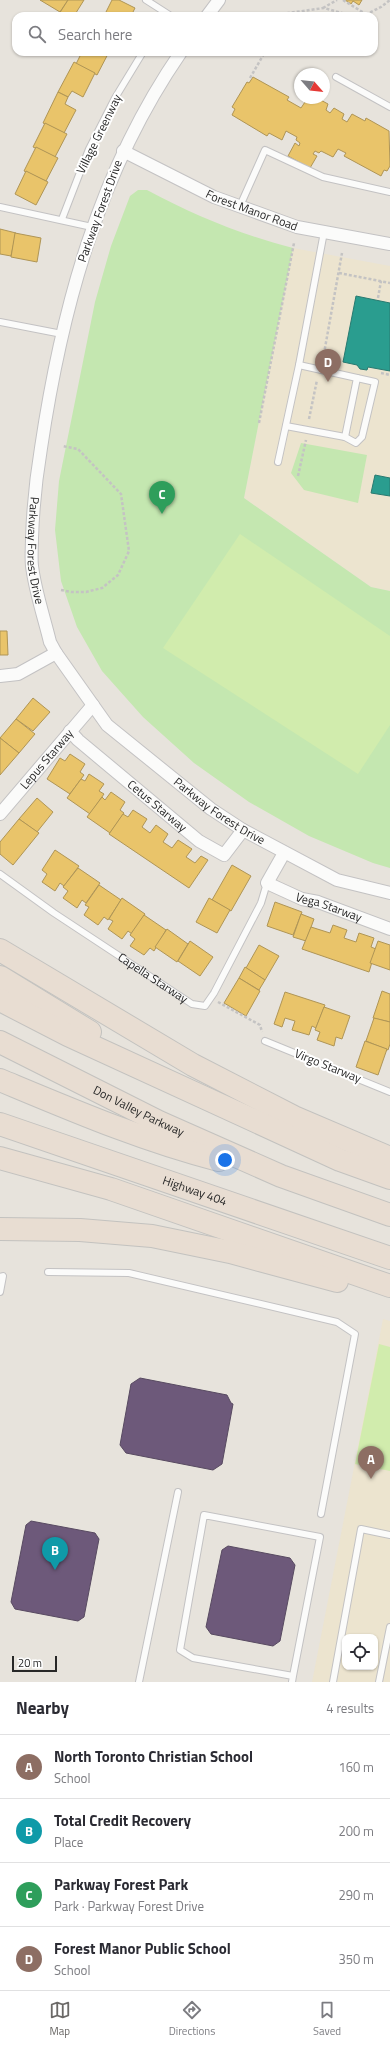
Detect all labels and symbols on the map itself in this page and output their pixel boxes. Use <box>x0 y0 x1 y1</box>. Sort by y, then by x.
north arrow <box>294 68 330 104</box>
street label: Village Greenway <box>71 90 126 177</box>
street label: Parkway Forest Drive <box>72 157 127 265</box>
street label: Forest Manor Road <box>203 184 301 236</box>
pin: D <box>315 349 341 382</box>
pin: C <box>149 481 175 514</box>
street label: Parkway Forest Drive <box>23 496 49 606</box>
street label: Lepus Starway <box>15 724 78 793</box>
street label: Parkway Forest Drive <box>170 772 269 849</box>
street label: Cetus Starway <box>123 775 192 836</box>
street label: Vega Starway <box>292 887 365 927</box>
street label: Capella Starway <box>114 948 192 1008</box>
street label: Virgo Starway <box>292 1044 365 1088</box>
street label: Don Valley Parkway <box>90 1080 188 1141</box>
your location <box>215 1150 235 1170</box>
street label: Highway 404 <box>160 1171 230 1210</box>
pin: A <box>358 1446 384 1479</box>
pin: B <box>42 1537 68 1570</box>
scale bar <box>12 1654 57 1673</box>

